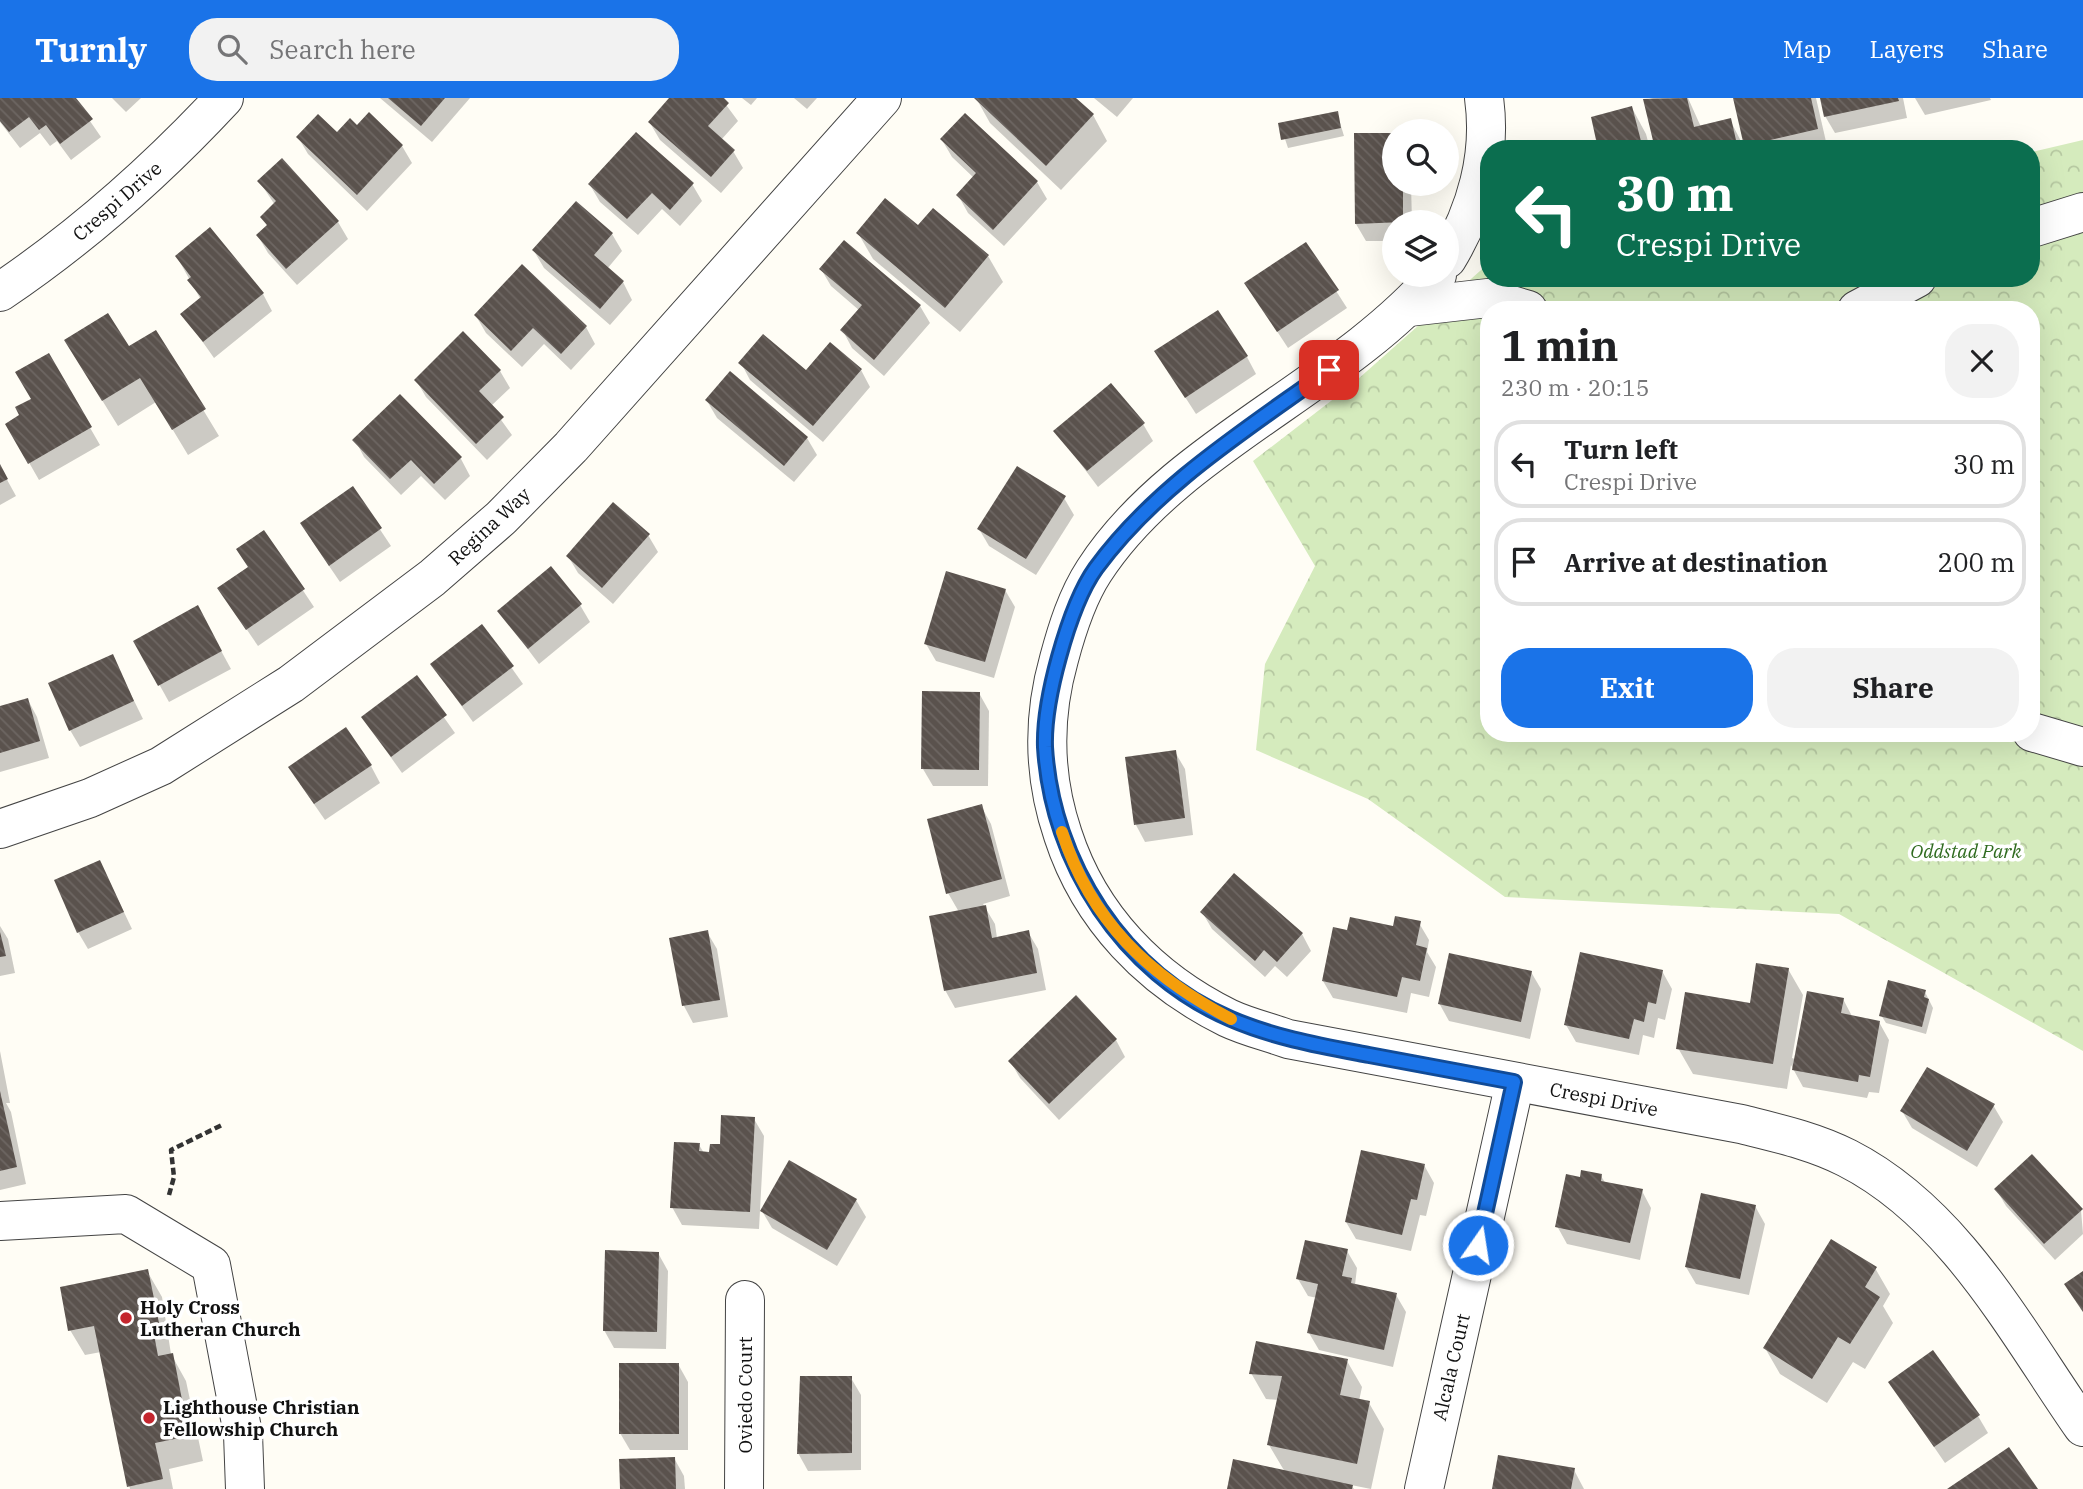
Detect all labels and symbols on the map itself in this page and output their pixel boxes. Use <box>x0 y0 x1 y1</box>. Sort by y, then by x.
street label: Crespi Drive <box>68 156 166 246</box>
pin <box>1299 340 1359 400</box>
street label: Regina Way <box>443 481 536 570</box>
park label: Oddstad Park <box>1910 839 2023 863</box>
street label: Crespi Drive <box>1548 1077 1660 1121</box>
position arrow <box>1441 1208 1515 1282</box>
place label: Holy Cross Lutheran Church <box>140 1295 301 1341</box>
marker: Holy Cross Lutheran Church <box>118 1310 134 1326</box>
street label: Alcala Court <box>1427 1311 1475 1423</box>
street label: Oviedo Court <box>733 1336 757 1453</box>
place label: Lighthouse Christian Fellowship Church <box>163 1395 360 1441</box>
marker: Lighthouse Christian Fellowship Church <box>141 1410 157 1426</box>

